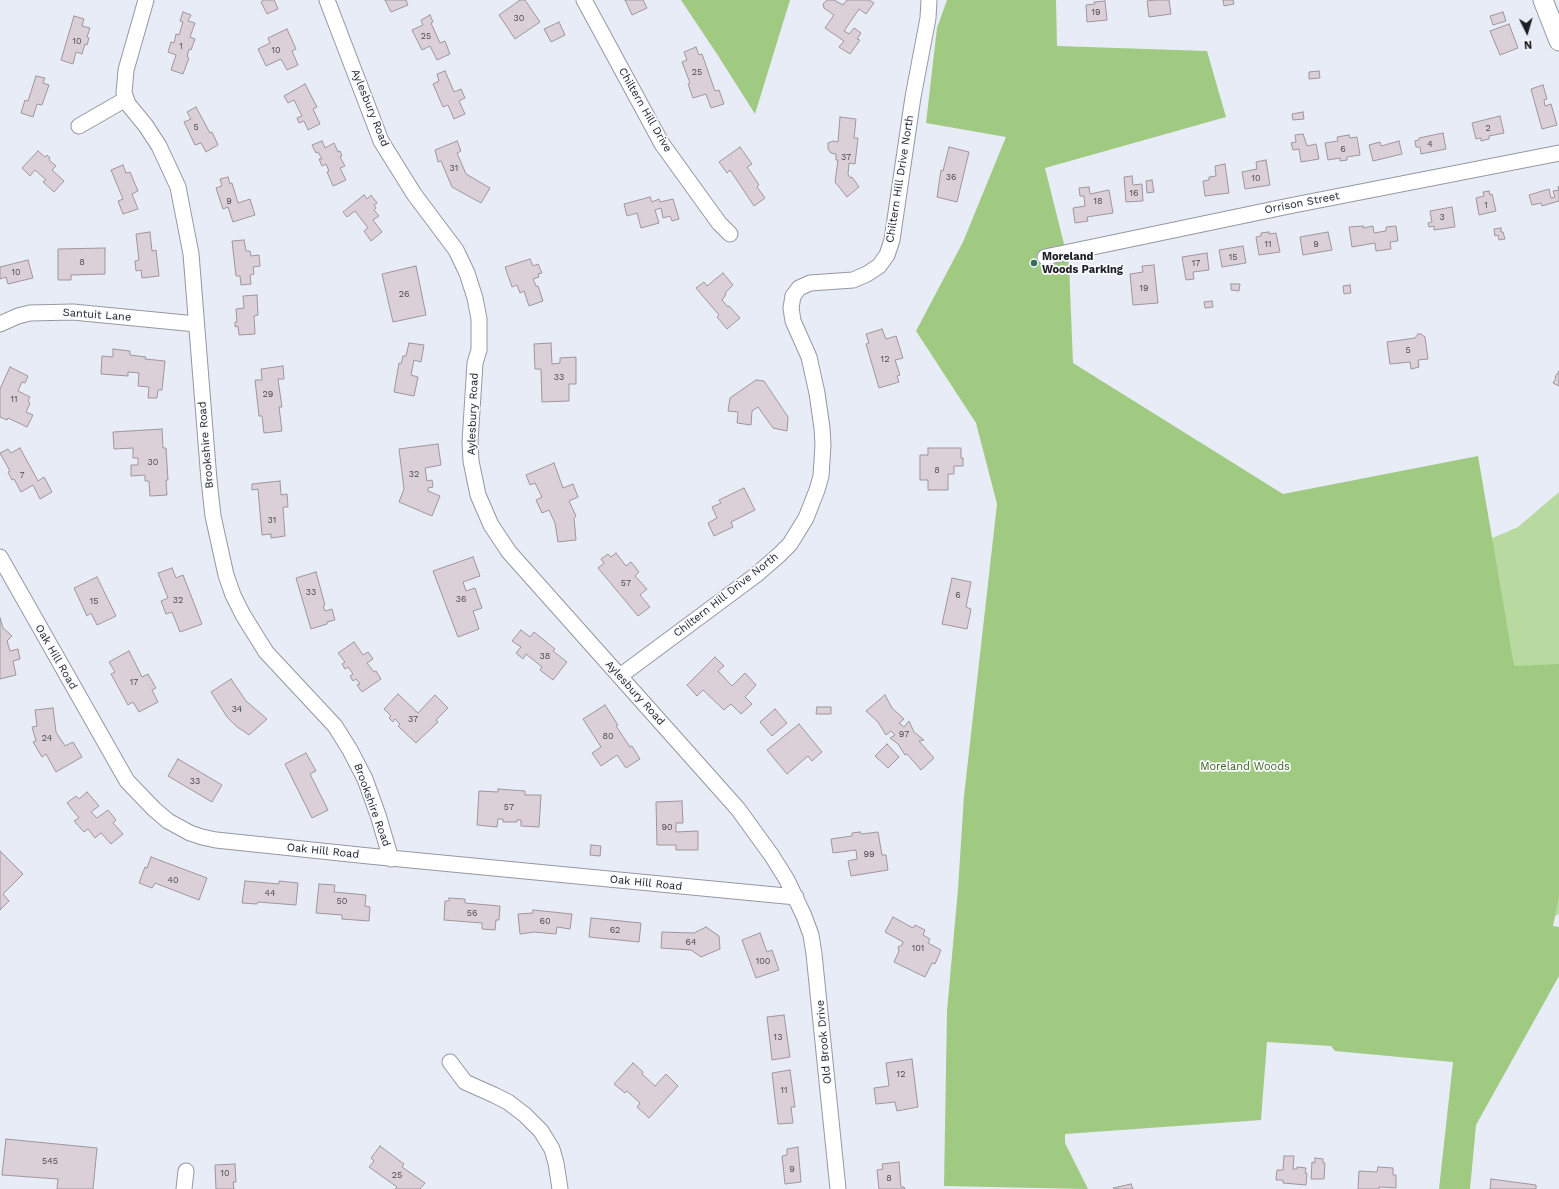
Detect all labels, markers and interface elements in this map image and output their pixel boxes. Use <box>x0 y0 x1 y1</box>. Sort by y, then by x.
house number: 19 <box>1091 7 1101 17</box>
north arrow <box>1507 12 1547 52</box>
house number: 30 <box>514 13 524 23</box>
house number: 25 <box>421 31 431 41</box>
house number: 10 <box>72 36 82 46</box>
text: N <box>1523 38 1533 51</box>
house number: 1 <box>179 41 183 51</box>
house number: 10 <box>271 45 281 55</box>
street label: Chiltern Hill Drive <box>615 65 675 155</box>
street label: Aylesbury Road <box>348 67 392 149</box>
house number: 25 <box>692 67 702 77</box>
street label: Chiltern Hill Drive North <box>883 114 917 244</box>
house number: 5 <box>193 122 199 132</box>
house number: 2 <box>1485 123 1491 133</box>
house number: 4 <box>1427 139 1433 149</box>
house number: 6 <box>1340 144 1346 154</box>
house number: 37 <box>841 152 851 162</box>
house number: 31 <box>450 163 458 173</box>
house number: 36 <box>946 172 956 182</box>
house number: 10 <box>1251 173 1261 183</box>
house number: 16 <box>1130 188 1138 198</box>
street label: Orrison Street <box>1263 189 1341 217</box>
house number: 9 <box>226 196 232 206</box>
house number: 18 <box>1093 196 1103 206</box>
house number: 1 <box>1484 200 1488 210</box>
house number: 3 <box>1439 212 1445 222</box>
house number: 11 <box>1264 239 1272 249</box>
house number: 9 <box>1313 239 1319 249</box>
place label: Moreland Woods Parking <box>1042 250 1123 276</box>
house number: 15 <box>1229 252 1237 262</box>
house number: 8 <box>79 257 85 267</box>
marker: Moreland Woods Parking <box>1029 258 1039 268</box>
house number: 17 <box>1192 258 1200 268</box>
house number: 10 <box>11 267 21 277</box>
house number: 19 <box>1139 283 1149 293</box>
house number: 26 <box>399 289 409 299</box>
street label: Santuit Lane <box>62 306 132 324</box>
house number: 5 <box>1405 345 1411 355</box>
house number: 12 <box>881 354 889 364</box>
house number: 33 <box>554 372 564 382</box>
street label: Aylesbury Road <box>465 373 481 455</box>
house number: 29 <box>263 389 273 399</box>
house number: 11 <box>10 394 18 404</box>
street label: Brookshire Road <box>196 401 216 489</box>
house number: 30 <box>148 457 158 467</box>
house number: 8 <box>934 465 940 475</box>
house number: 32 <box>409 469 419 479</box>
house number: 7 <box>19 470 25 480</box>
house number: 31 <box>268 515 276 525</box>
street label: Chiltern Hill Drive North <box>671 550 781 640</box>
house number: 57 <box>621 578 631 588</box>
house number: 33 <box>306 587 316 597</box>
house number: 6 <box>955 590 961 600</box>
house number: 36 <box>456 594 466 604</box>
house number: 32 <box>173 595 183 605</box>
house number: 15 <box>90 596 98 606</box>
street label: Oak Hill Road <box>32 622 80 692</box>
house number: 38 <box>540 651 550 661</box>
street label: Aylesbury Road <box>603 658 667 728</box>
house number: 17 <box>130 677 138 687</box>
house number: 34 <box>232 704 242 714</box>
house number: 37 <box>408 714 418 724</box>
house number: 97 <box>899 729 909 739</box>
house number: 80 <box>602 731 614 741</box>
house number: 24 <box>42 733 52 743</box>
park label: Moreland Woods <box>1200 760 1290 774</box>
street label: Brookshire Road <box>351 762 393 848</box>
house number: 33 <box>190 776 200 786</box>
house number: 57 <box>504 802 514 812</box>
house number: 90 <box>661 822 673 832</box>
street label: Oak Hill Road <box>286 841 360 861</box>
house number: 99 <box>863 849 875 859</box>
street label: Oak Hill Road <box>609 873 683 893</box>
house number: 40 <box>167 875 179 885</box>
house number: 44 <box>265 888 275 898</box>
house number: 50 <box>337 896 347 906</box>
house number: 56 <box>467 908 477 918</box>
house number: 60 <box>539 916 551 926</box>
house number: 62 <box>610 925 620 935</box>
house number: 64 <box>686 937 696 947</box>
house number: 101 <box>912 943 924 953</box>
house number: 100 <box>756 956 770 966</box>
street label: Old Brook Drive <box>814 999 834 1085</box>
house number: 13 <box>774 1032 782 1042</box>
house number: 12 <box>897 1069 905 1079</box>
house number: 11 <box>780 1085 788 1095</box>
house number: 545 <box>42 1156 58 1166</box>
house number: 9 <box>789 1164 795 1174</box>
house number: 10 <box>220 1168 230 1178</box>
house number: 25 <box>392 1170 402 1180</box>
house number: 8 <box>886 1173 892 1183</box>

